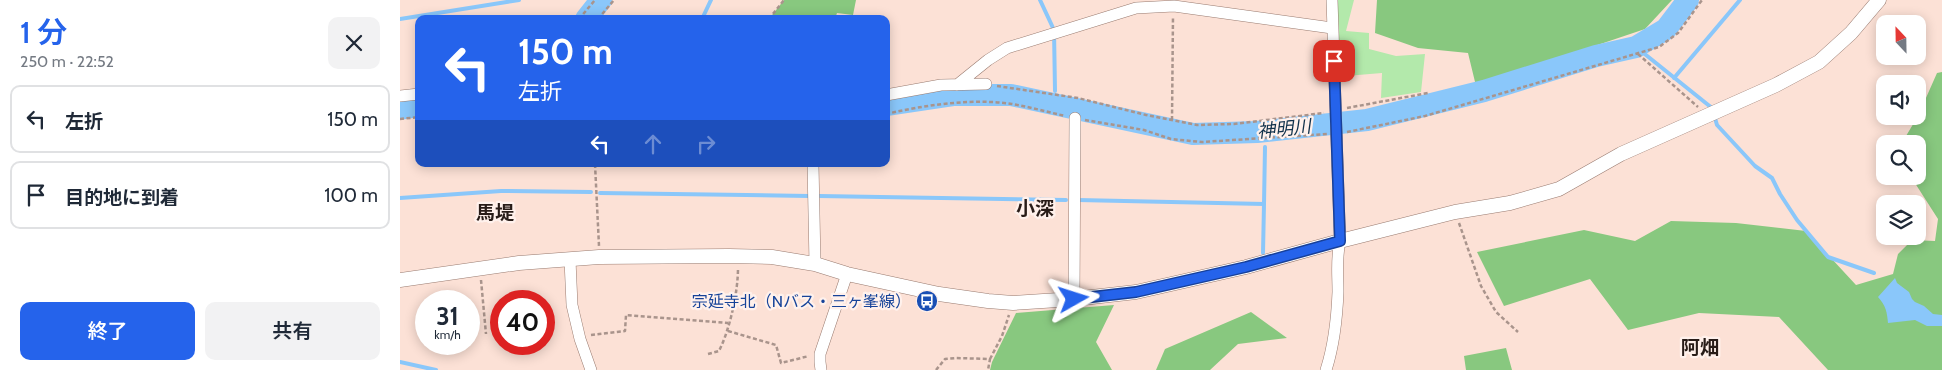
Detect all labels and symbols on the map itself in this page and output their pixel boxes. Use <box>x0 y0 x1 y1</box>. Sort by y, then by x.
north arrow <box>1876 15 1926 65</box>
pin <box>1313 40 1355 82</box>
water label: 神明川 <box>1256 115 1314 143</box>
district label: 小深 <box>1016 197 1054 220</box>
district label: 馬堤 <box>476 201 514 224</box>
position arrow <box>1047 272 1099 324</box>
bus stop icon: 宗延寺北（Nバス・三ヶ峯線） <box>915 289 939 313</box>
speed limit sign: 40 <box>490 290 555 355</box>
place label: 宗延寺北（Nバス・三ヶ峯線） <box>692 292 911 311</box>
district label: 阿畑 <box>1681 336 1719 359</box>

